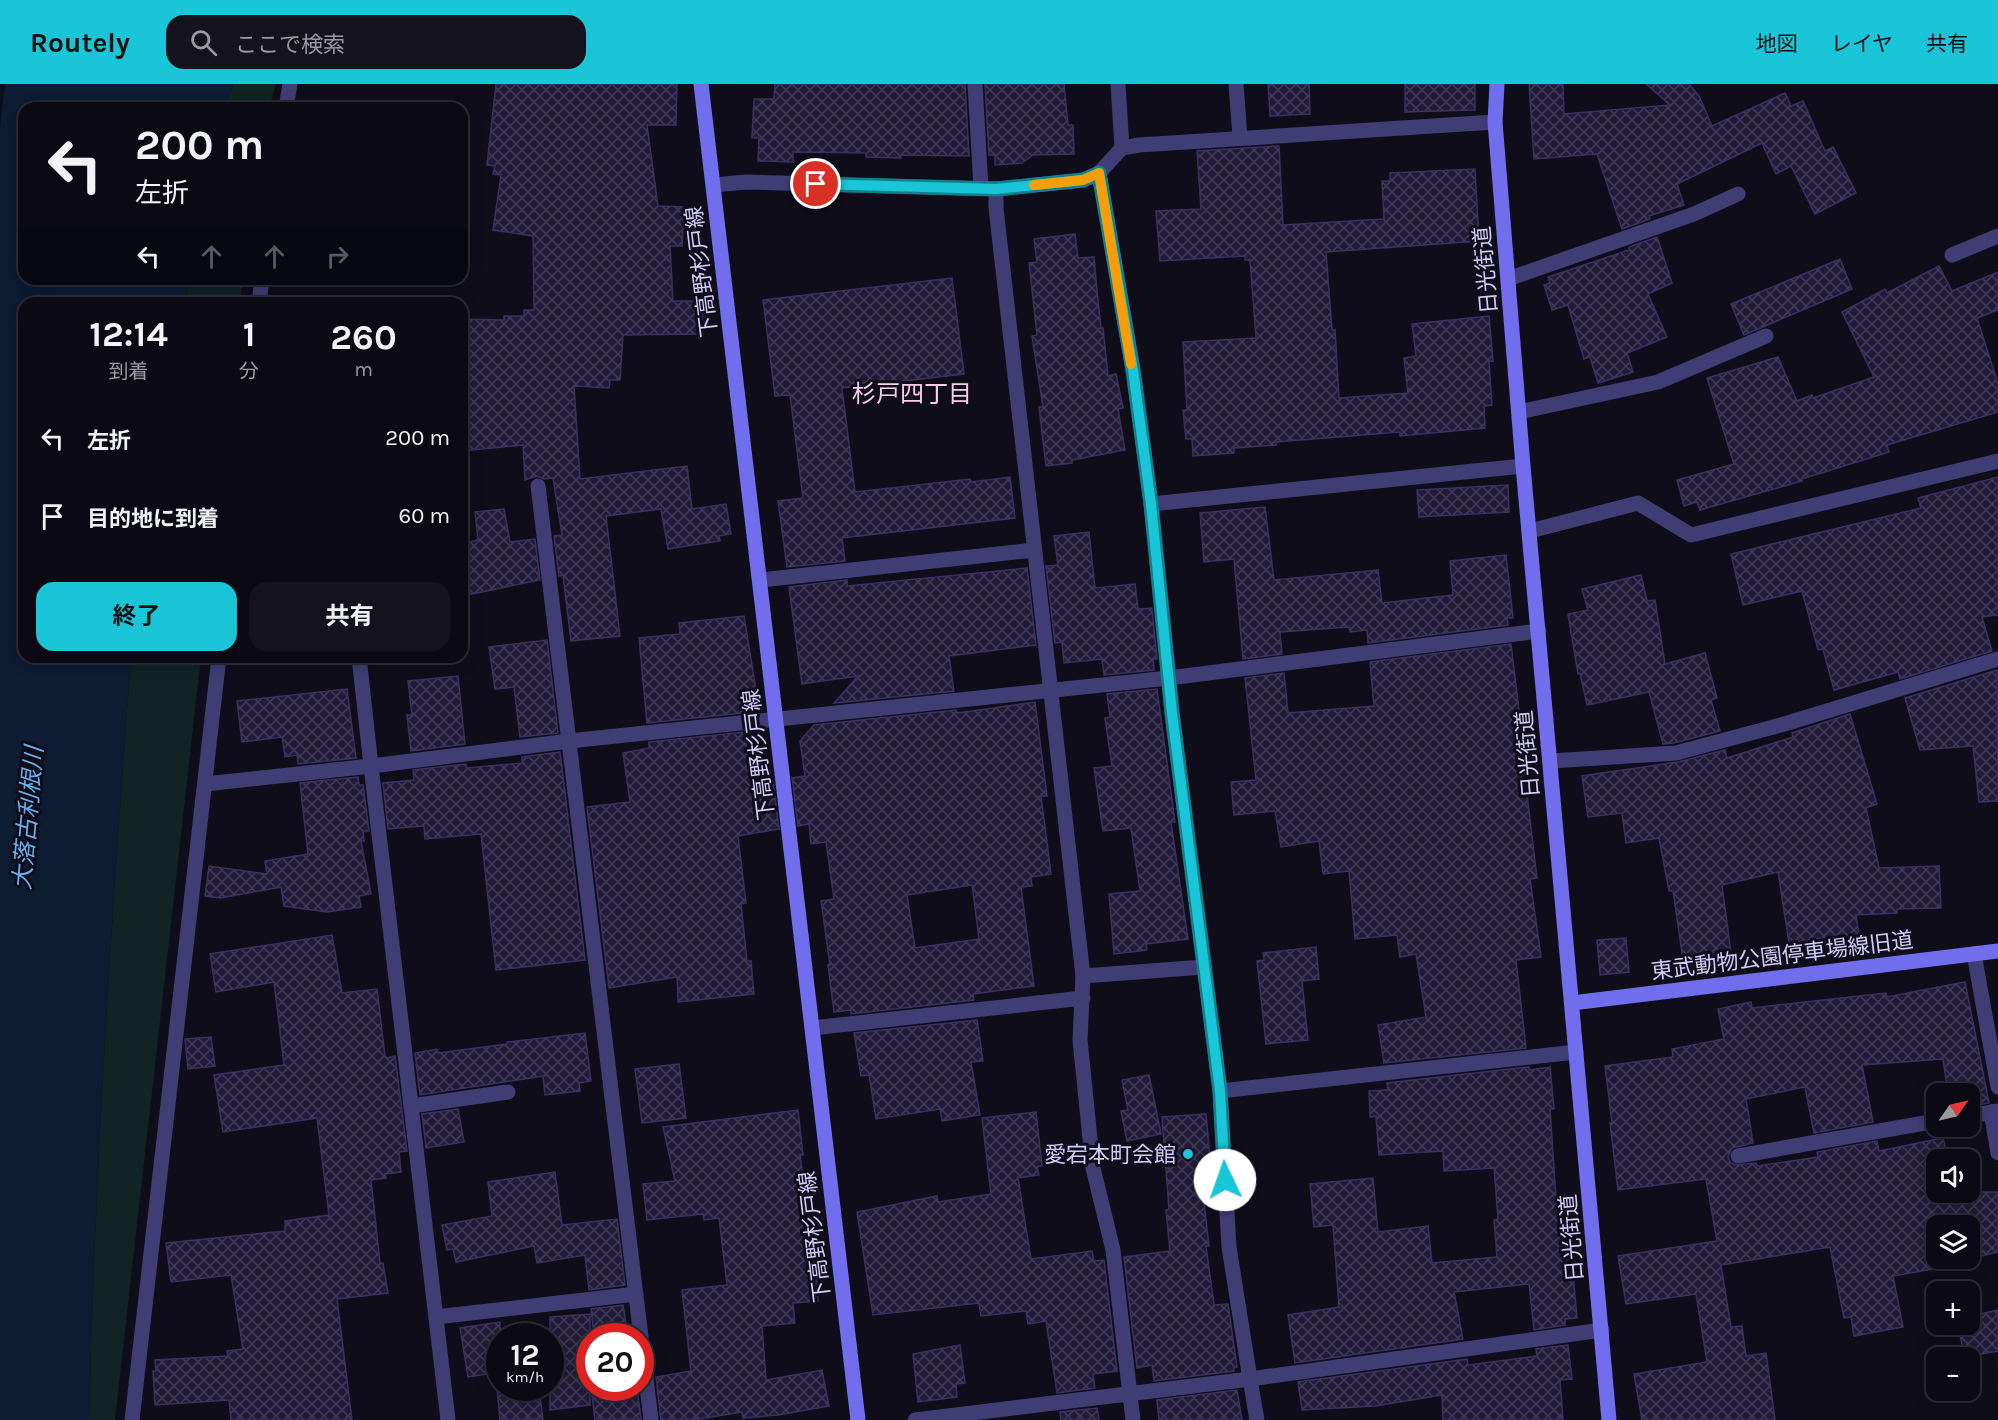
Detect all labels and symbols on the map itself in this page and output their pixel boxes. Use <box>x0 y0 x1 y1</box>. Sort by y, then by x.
pin <box>790 158 841 209</box>
street label: 下高野杉戸線 <box>681 205 723 339</box>
street label: 日光街道 <box>1469 225 1503 315</box>
district label: 杉戸四丁目 <box>852 380 972 408</box>
street label: 下高野杉戸線 <box>738 688 780 822</box>
street label: 日光街道 <box>1511 709 1545 799</box>
water label: 大落古利根川 <box>8 742 48 891</box>
street label: 東武動物公園停車場線旧道 <box>1650 927 1915 985</box>
north arrow <box>1926 1083 1980 1137</box>
place label: 愛宕本町会館 <box>1044 1142 1176 1168</box>
marker: 愛宕本町会館 <box>1181 1147 1195 1161</box>
position arrow <box>1193 1148 1257 1212</box>
street label: 下高野杉戸線 <box>794 1170 836 1304</box>
street label: 日光街道 <box>1555 1193 1589 1283</box>
speed limit sign: 20 <box>576 1323 654 1401</box>

